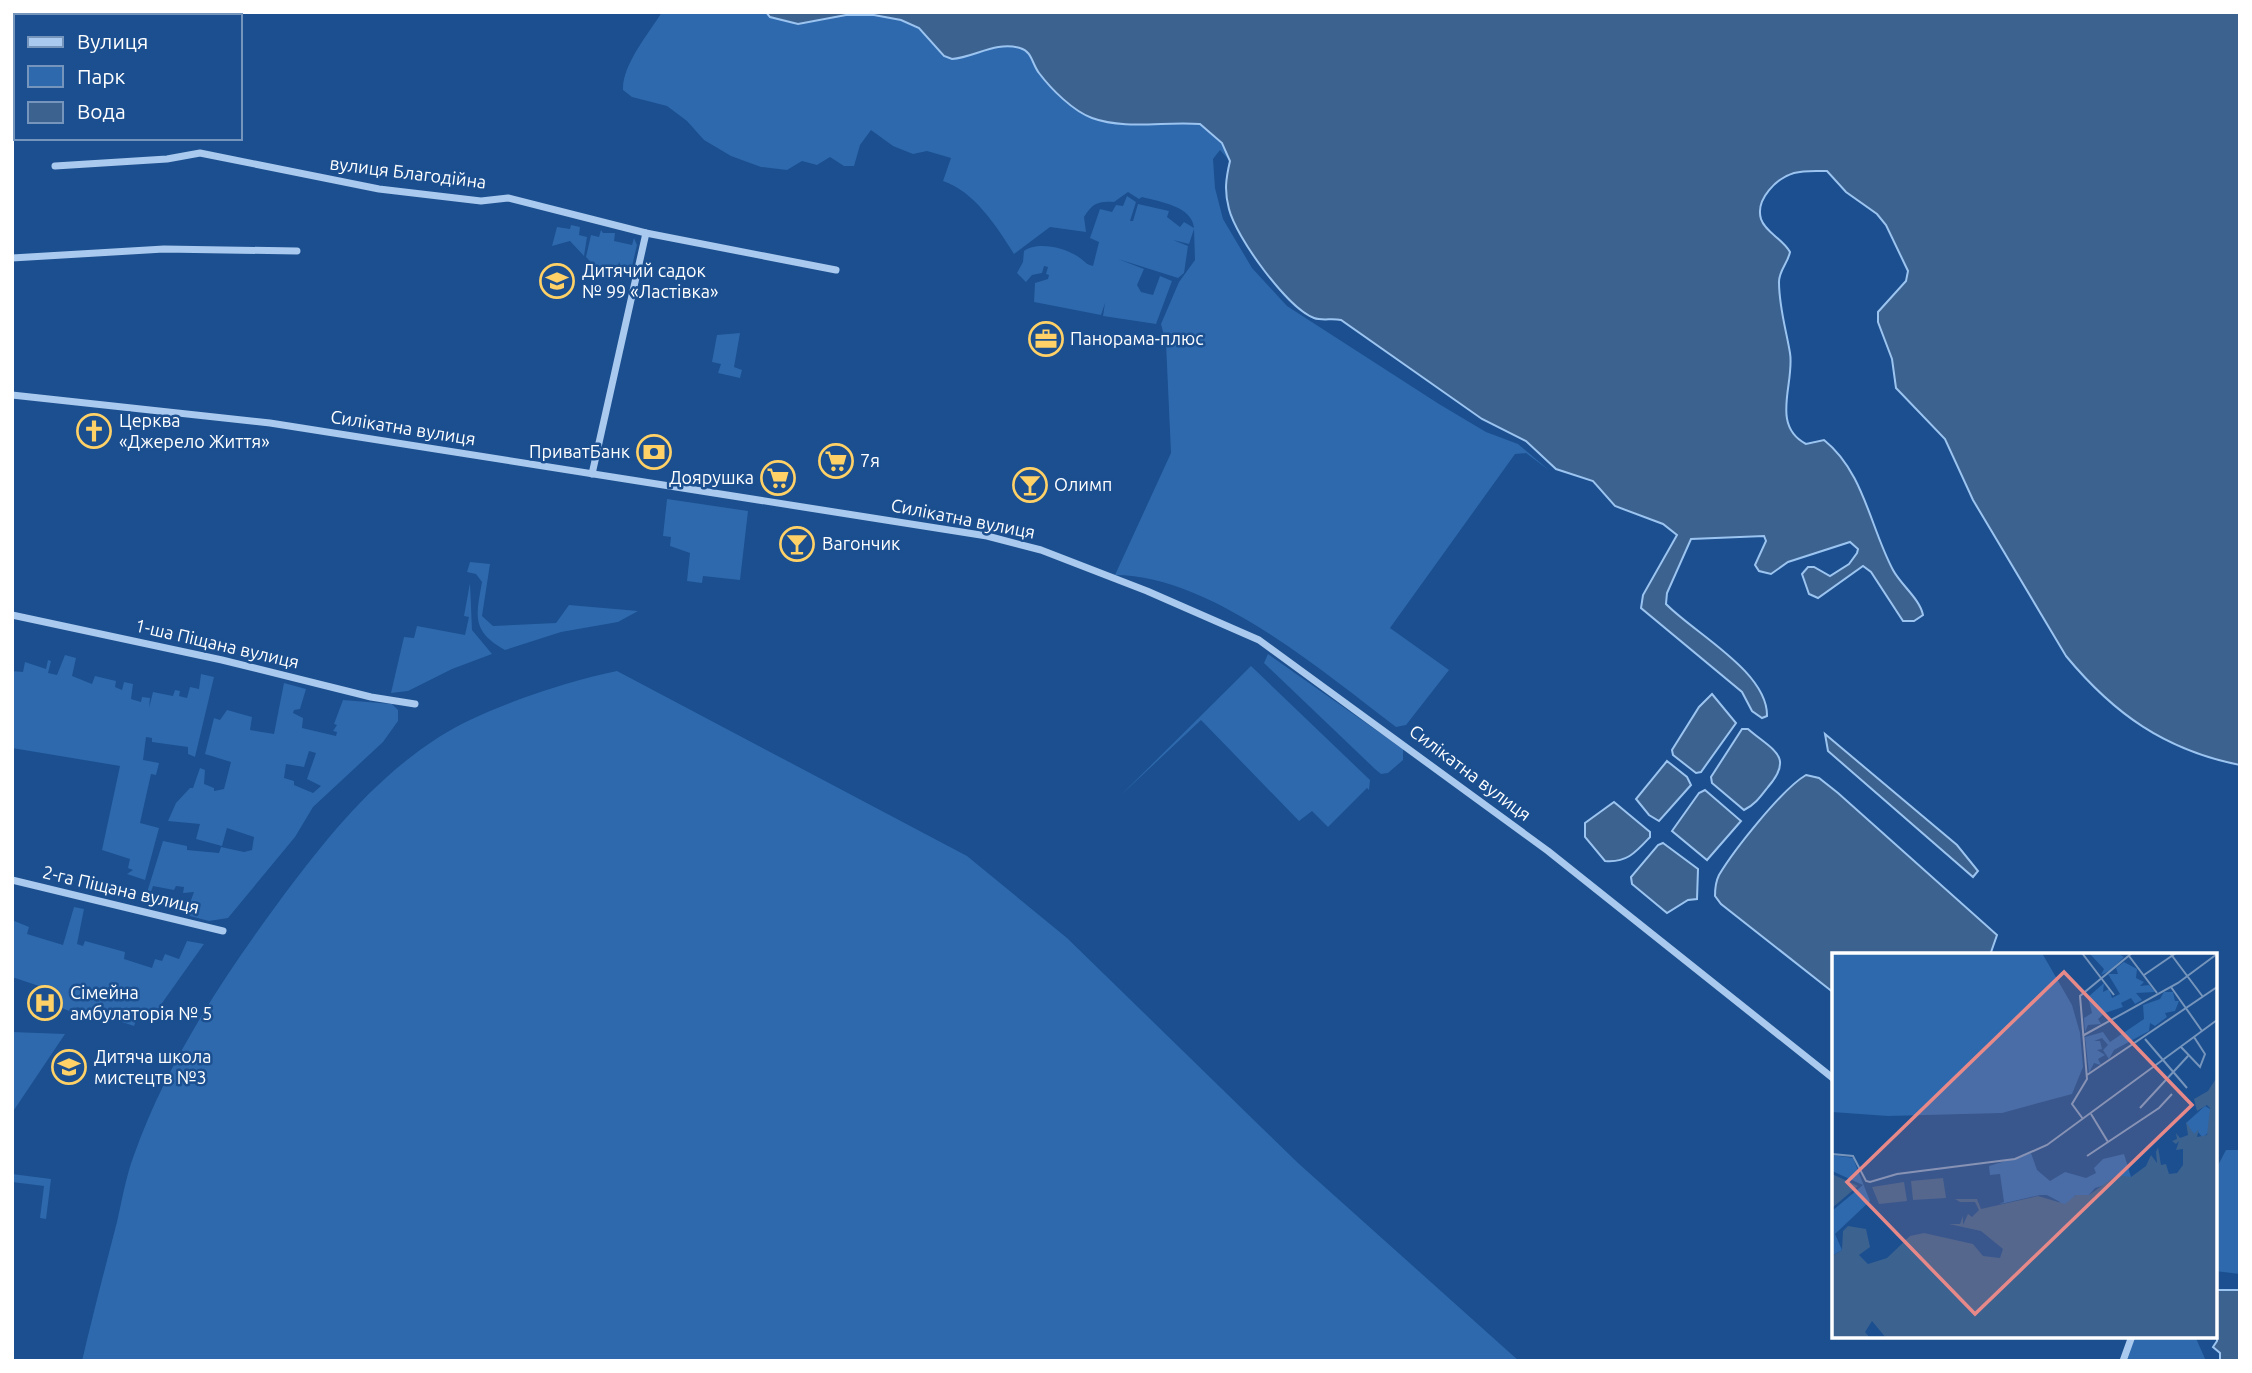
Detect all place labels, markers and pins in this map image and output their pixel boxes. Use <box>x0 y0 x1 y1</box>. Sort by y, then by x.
place label: Дитячий садок № 99 «Ластівка» <box>582 260 718 301</box>
school or university icon: Дитячий садок № 99 «Ластівка» <box>538 262 576 300</box>
office icon: Панорама-плюс <box>1027 320 1065 358</box>
place label: Панорама-плюс <box>1070 328 1204 348</box>
place label: Церква «Джерело Життя» <box>119 410 270 451</box>
church icon: Церква «Джерело Життя» <box>75 412 113 450</box>
bank icon: ПриватБанк <box>635 433 673 471</box>
place label: ПриватБанк <box>529 441 630 461</box>
supermarket icon: 7я <box>817 442 855 480</box>
place label: 7я <box>860 450 880 470</box>
supermarket icon: Доярушка <box>759 459 797 497</box>
bar icon: Олимп <box>1011 466 1049 504</box>
place label: Доярушка <box>669 467 754 487</box>
place label: Олимп <box>1054 474 1112 494</box>
bar icon: Вагончик <box>778 525 816 563</box>
place label: Вагончик <box>822 533 900 553</box>
place label: Сімейна амбулаторія № 5 <box>70 982 212 1023</box>
hospital icon: Сімейна амбулаторія № 5 <box>26 984 64 1022</box>
place label: Дитяча школа мистецтв №3 <box>94 1046 212 1087</box>
school or university icon: Дитяча школа мистецтв №3 <box>50 1048 88 1086</box>

